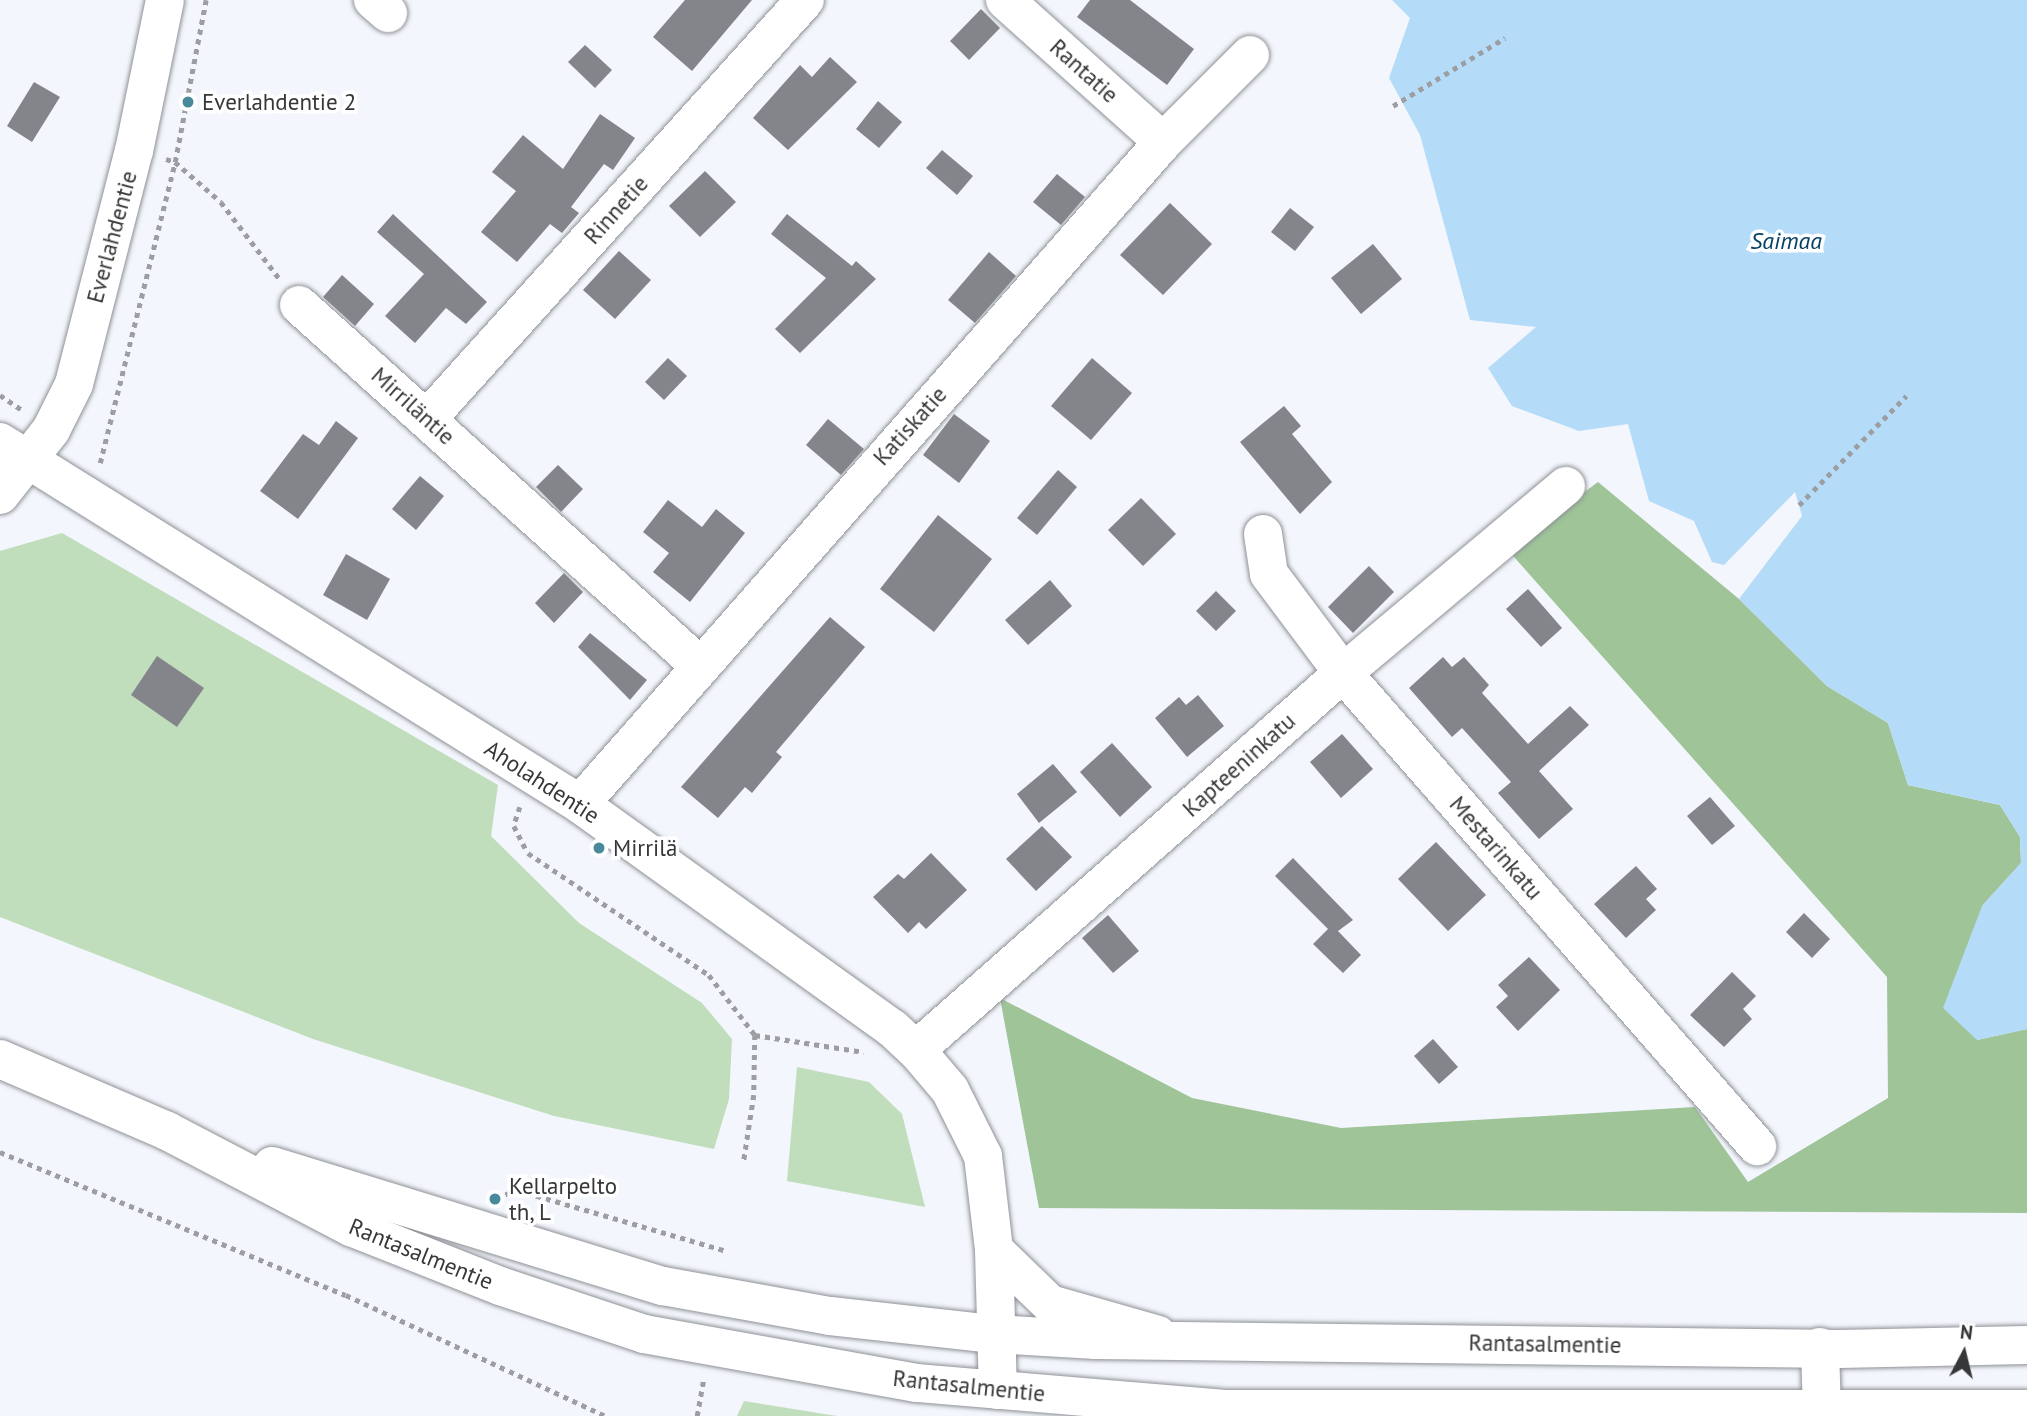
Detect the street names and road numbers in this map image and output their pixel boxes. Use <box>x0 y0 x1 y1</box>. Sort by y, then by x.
street label: Rantatie <box>1044 33 1124 109</box>
street label: Everlahdentie <box>81 168 143 306</box>
street label: Rinnetie <box>578 170 654 250</box>
street label: Mirriläntie <box>366 361 460 451</box>
street label: Katiskatie <box>867 381 953 471</box>
street label: Kapteeninkatu <box>1177 707 1301 823</box>
street label: Aholahdentie <box>479 735 605 829</box>
street label: Mestarinkatu <box>1444 791 1548 905</box>
street label: Rantasalmentie <box>345 1213 497 1295</box>
street label: Rantasalmentie <box>1468 1329 1622 1359</box>
street label: Rantasalmentie <box>891 1364 1047 1408</box>

